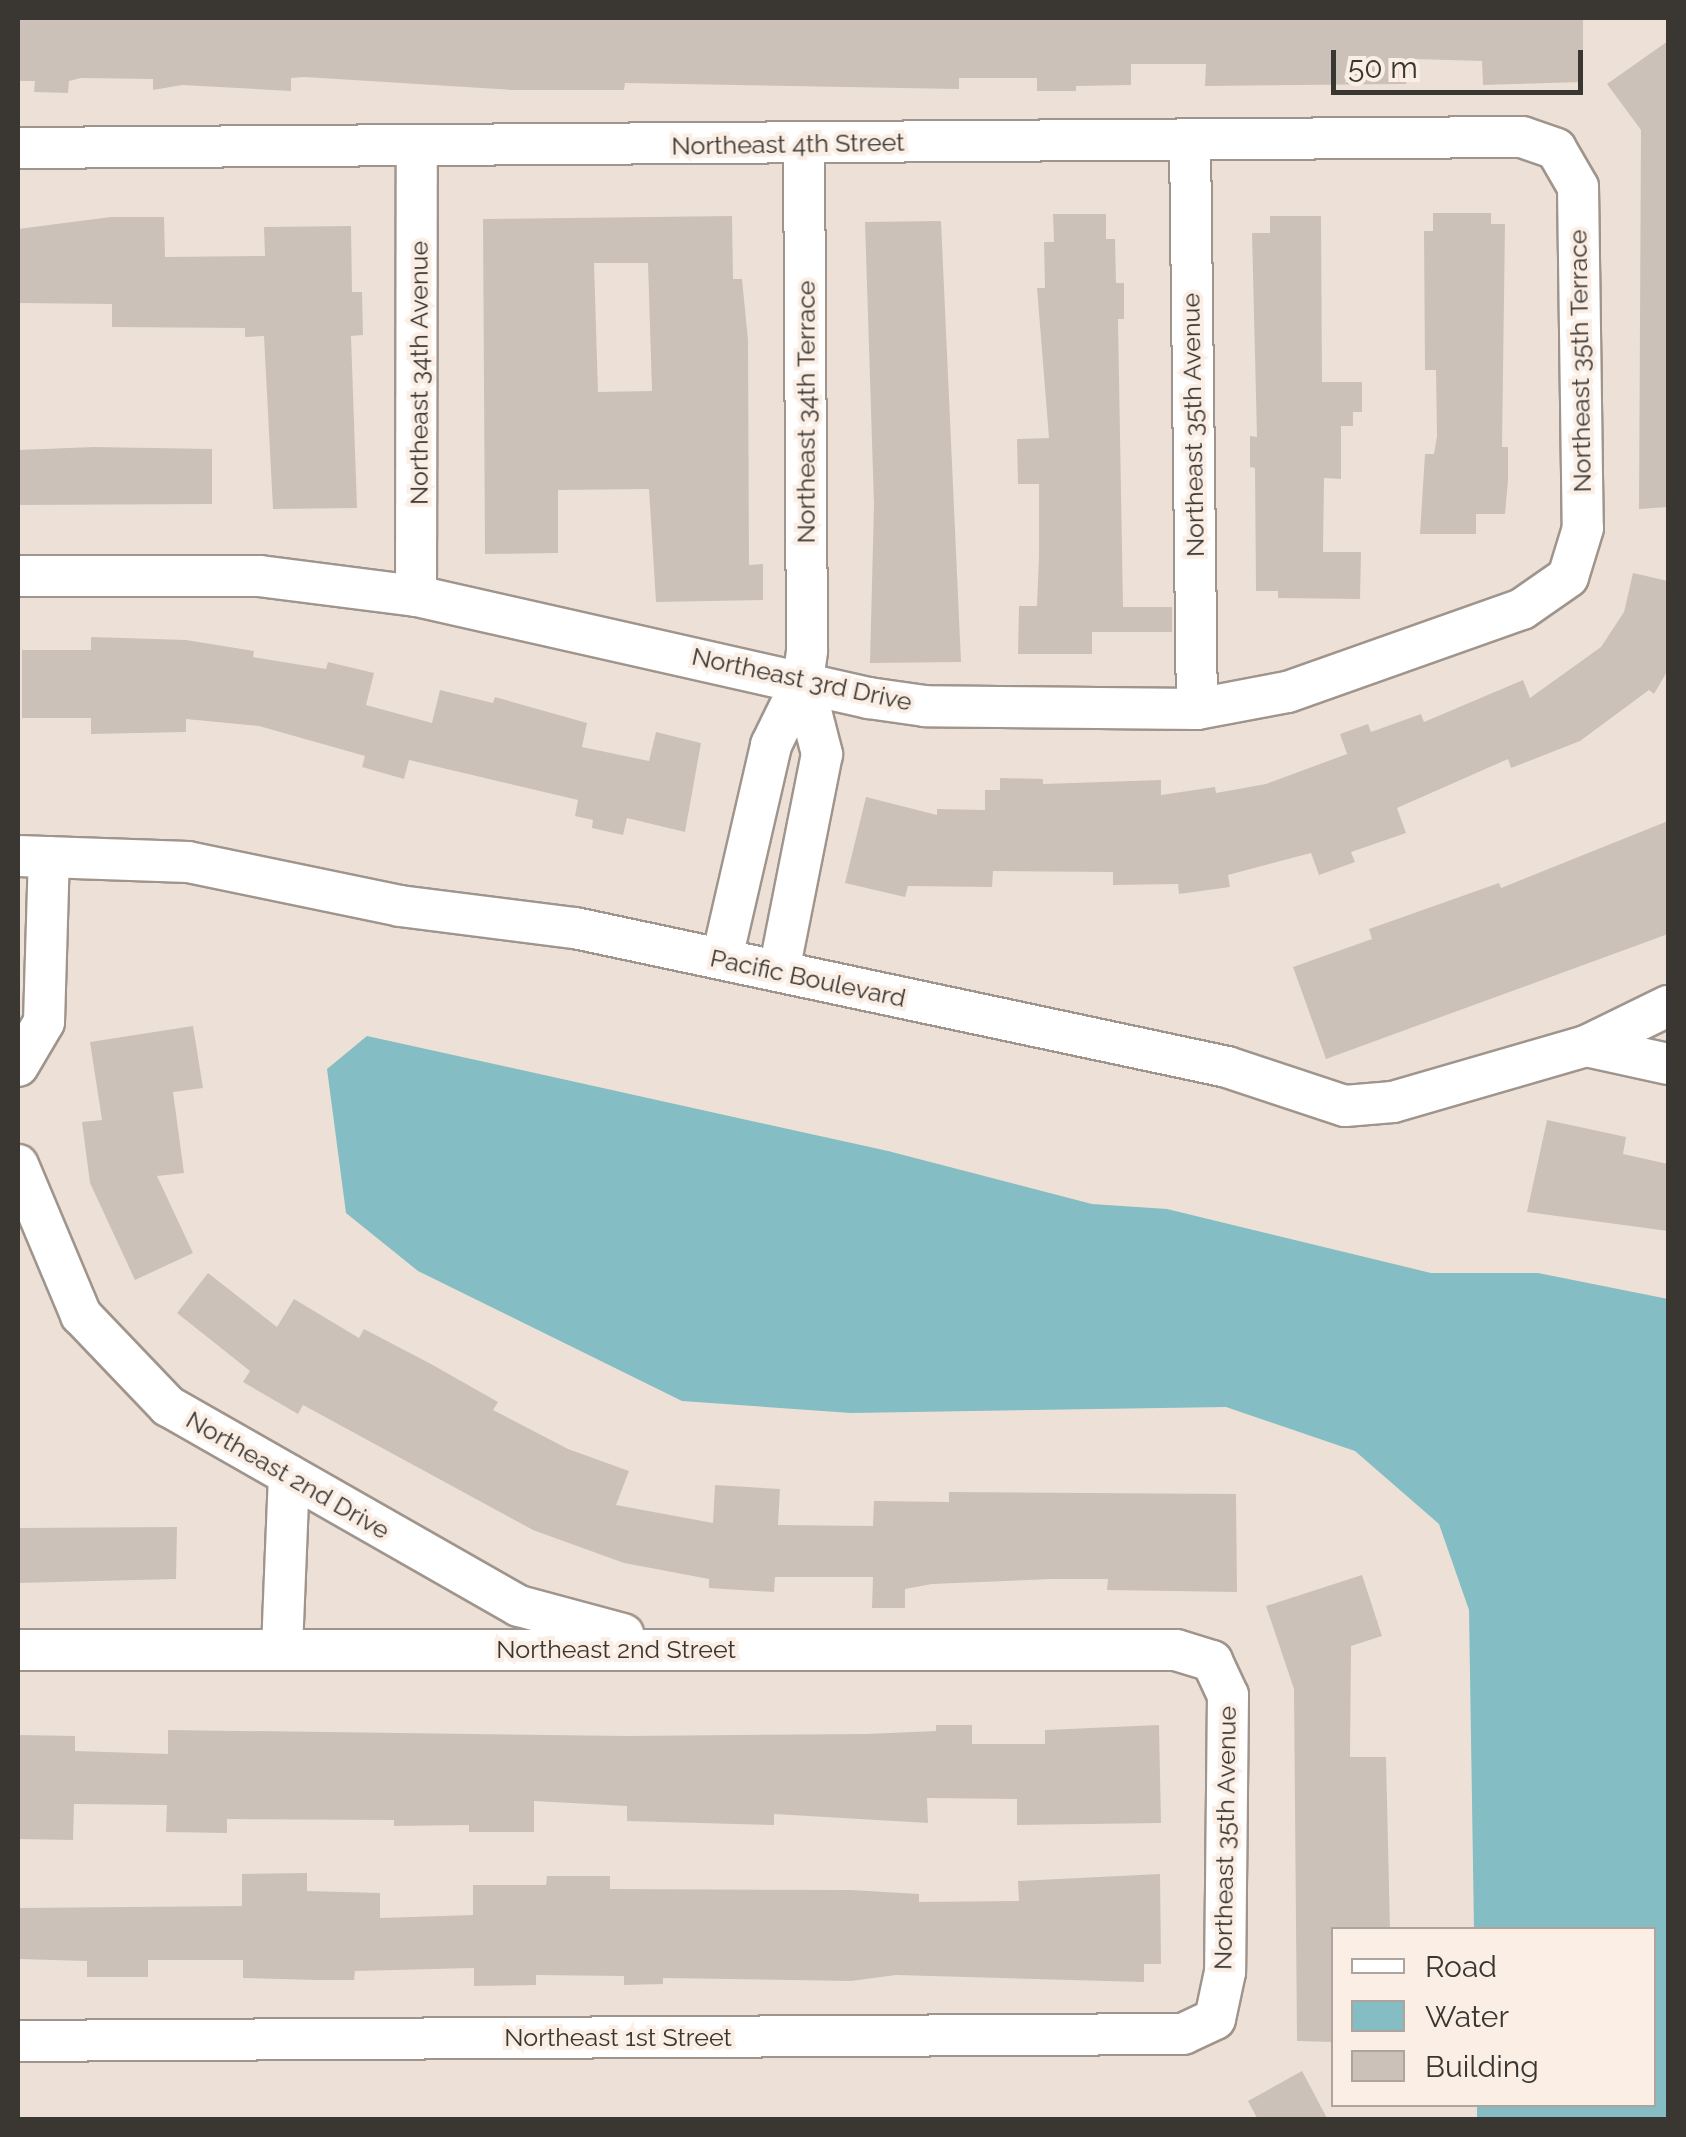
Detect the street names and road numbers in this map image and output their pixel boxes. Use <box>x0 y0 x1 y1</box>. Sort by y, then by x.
street label: Northeast 4th Street <box>671 127 905 161</box>
street label: Northeast 35th Terrace <box>1563 229 1597 493</box>
street label: Northeast 34th Avenue <box>404 241 434 505</box>
street label: Northeast 34th Terrace <box>791 280 821 544</box>
street label: Northeast 35th Avenue <box>1176 292 1210 558</box>
street label: Northeast 3rd Drive <box>689 641 915 717</box>
street label: Pacific Boulevard <box>708 943 908 1013</box>
street label: Northeast 2nd Drive <box>181 1405 395 1545</box>
street label: Northeast 2nd Street <box>496 1634 736 1664</box>
street label: Northeast 35th Avenue <box>1208 1705 1242 1971</box>
street label: Northeast 1st Street <box>504 2022 732 2052</box>

